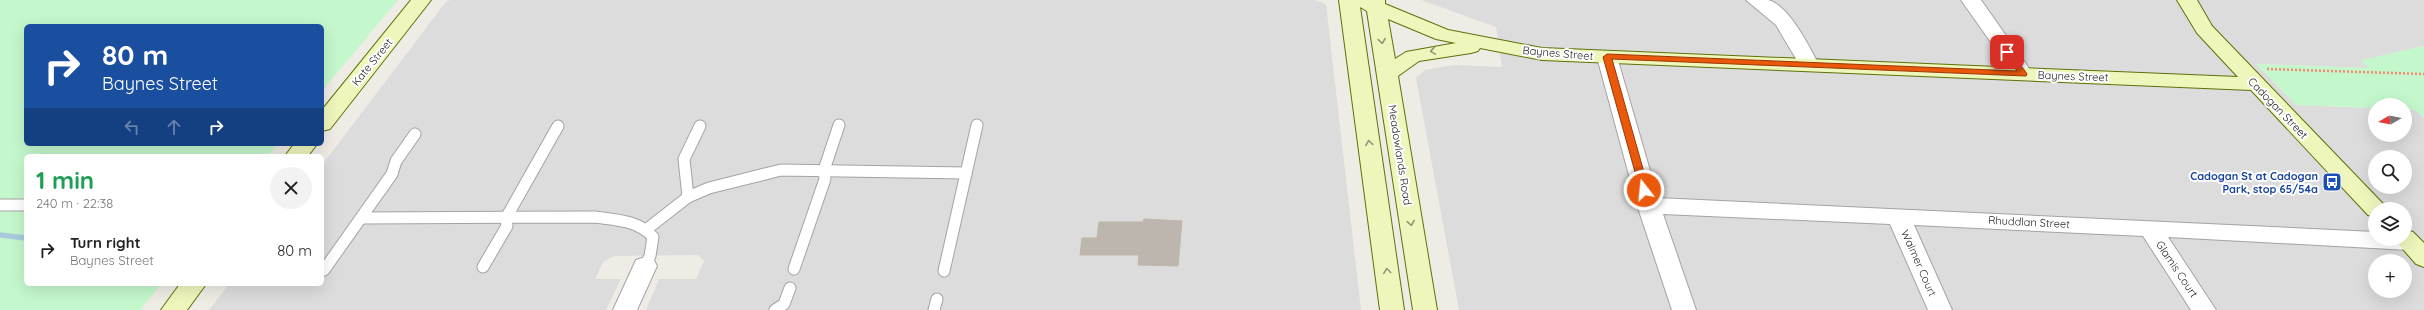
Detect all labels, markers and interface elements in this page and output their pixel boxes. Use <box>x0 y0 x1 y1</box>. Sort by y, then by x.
street label: Kate Street <box>349 35 396 89</box>
pin <box>1990 35 2024 69</box>
text: 80 m <box>102 37 168 72</box>
one-way arrow <box>1377 38 1385 44</box>
icon: right <box>36 40 88 92</box>
icon: arrive <box>1996 41 2018 63</box>
street label: Baynes Street <box>1522 43 1594 63</box>
one-way arrow <box>1430 46 1437 55</box>
street label: Baynes Street <box>2037 68 2109 84</box>
text: Baynes Street <box>102 72 218 95</box>
street label: Cadogan Street <box>2245 74 2311 142</box>
north arrow <box>2368 98 2412 142</box>
map controls <box>2368 98 2412 298</box>
street label: Meadowlands Road <box>1385 104 1415 206</box>
icon: left <box>121 116 143 138</box>
icon: ahead <box>163 116 185 138</box>
icon: right <box>205 116 227 138</box>
one-way arrow <box>1365 140 1374 146</box>
button: search <box>2368 150 2412 194</box>
text: 1 min <box>36 165 94 195</box>
button: close <box>270 167 312 209</box>
position arrow <box>1623 169 1665 211</box>
place label: Cadogan St at Cadogan Park, stop 65/54a <box>2190 169 2318 196</box>
bus stop icon: Cadogan St at Cadogan Park, stop 65/54a <box>2321 171 2343 193</box>
text: 240 m · 22:38 <box>36 195 113 211</box>
button: layers <box>2368 202 2412 246</box>
street label: Rhuddlan Street <box>1988 213 2070 231</box>
one-way arrow <box>1406 220 1415 226</box>
street label: Walmer Court <box>1898 228 1940 299</box>
text: Turn right <box>70 233 141 252</box>
street label: Glamis Court <box>2153 238 2201 300</box>
icon: right <box>36 239 58 261</box>
text: 80 m <box>277 241 312 260</box>
text: Baynes Street <box>70 252 154 268</box>
button: + <box>2368 254 2412 298</box>
one-way arrow <box>1382 268 1391 274</box>

